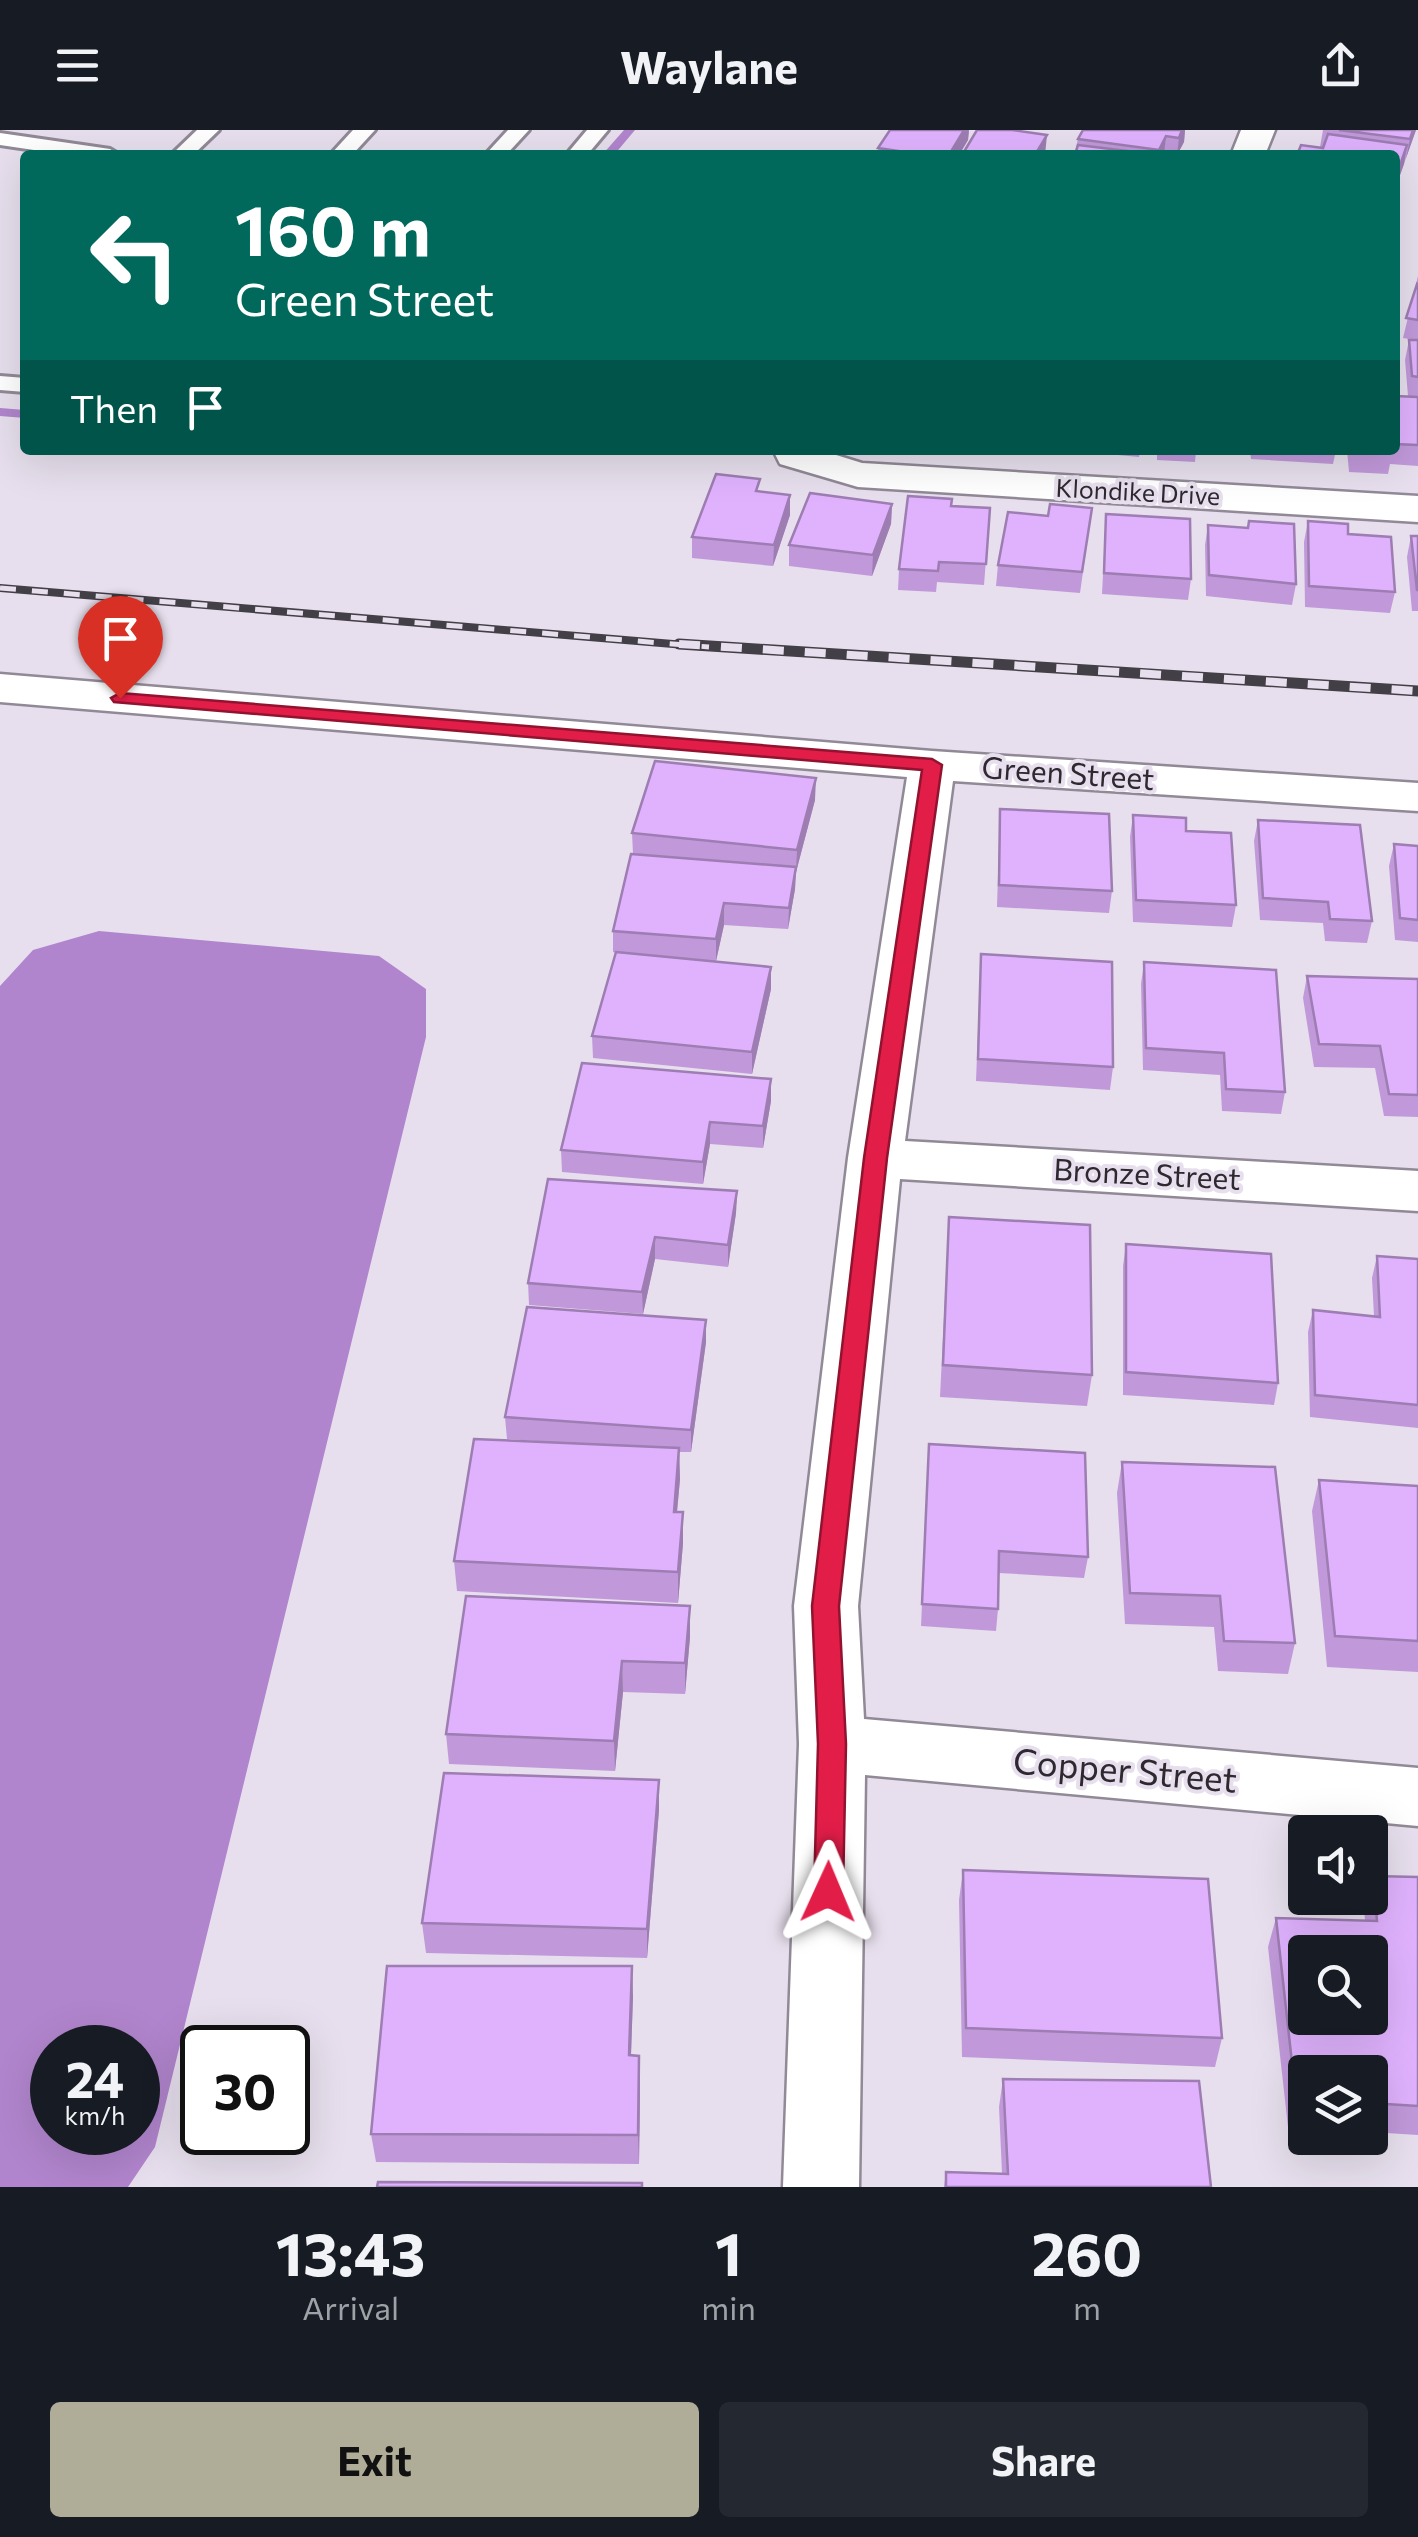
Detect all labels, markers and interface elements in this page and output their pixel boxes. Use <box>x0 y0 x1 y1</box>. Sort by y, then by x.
icon: menu <box>50 38 105 93</box>
text: Waylane <box>620 38 798 93</box>
icon: share <box>1313 38 1368 93</box>
text: 160 m <box>235 185 431 270</box>
icon: left <box>70 190 200 320</box>
text: Green Street <box>235 270 494 325</box>
icon: arrive <box>178 380 233 435</box>
text: Then <box>70 384 158 431</box>
street label: Klondike Drive <box>1055 472 1221 510</box>
pin <box>78 596 163 699</box>
icon: arrive <box>93 611 148 666</box>
street label: Green Street <box>981 747 1156 796</box>
street label: Bronze Street <box>1053 1149 1242 1196</box>
street label: Copper Street <box>1012 1737 1239 1800</box>
map controls <box>1288 1815 1388 2155</box>
button: sound <box>1288 1815 1388 1915</box>
position arrow <box>776 1840 880 1944</box>
button: search <box>1288 1935 1388 2035</box>
speed limit sign: 30 <box>180 2025 310 2155</box>
text: 24 <box>66 2047 124 2108</box>
button: layers <box>1288 2055 1388 2155</box>
text: km/h <box>65 2100 125 2130</box>
text: 13:43 <box>276 2215 426 2288</box>
text: 1 <box>715 2215 742 2288</box>
text: 260 <box>1032 2215 1142 2288</box>
text: Arrival <box>302 2287 399 2327</box>
text: min <box>701 2287 756 2327</box>
text: m <box>1073 2287 1101 2327</box>
button: Exit <box>50 2402 699 2517</box>
button: Share <box>719 2402 1368 2517</box>

